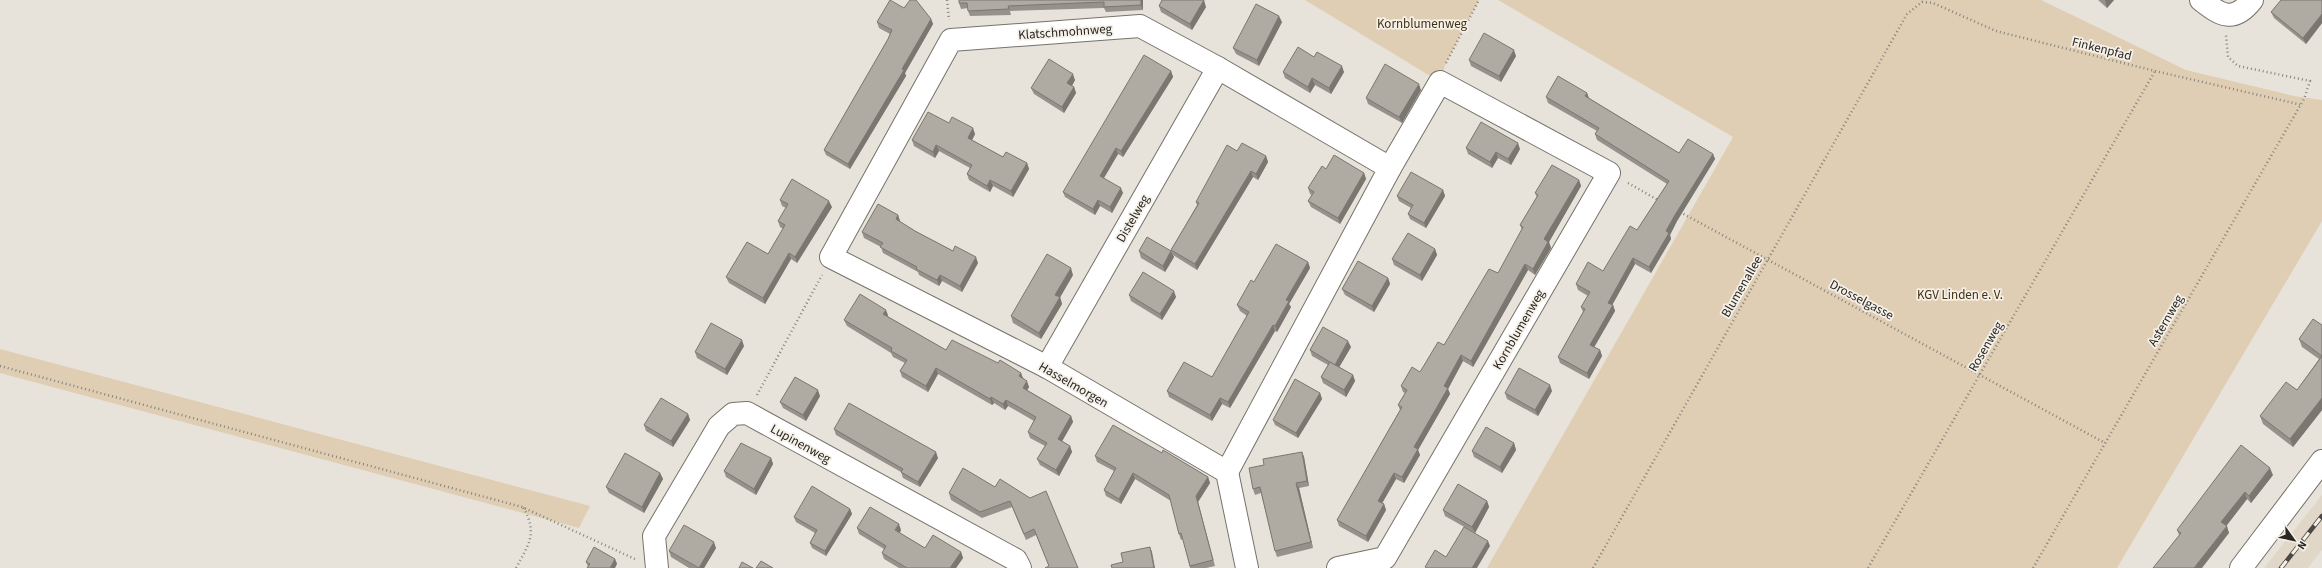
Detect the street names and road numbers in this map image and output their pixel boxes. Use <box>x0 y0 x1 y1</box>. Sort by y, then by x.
street label: Klatschmohnweg <box>1018 20 1113 44</box>
street label: Finkenpfad <box>2070 33 2134 65</box>
street label: Distelweg <box>1112 191 1154 246</box>
street label: Blumenallee <box>1717 252 1767 321</box>
street label: Drosselgasse <box>1826 275 1897 324</box>
street label: Kornblumenweg <box>1489 286 1549 373</box>
street label: Asternweg <box>2144 291 2188 350</box>
street label: Rosenweg <box>1964 318 2008 375</box>
street label: Hasselmorgen <box>1035 358 1112 412</box>
street label: Lupinenweg <box>767 420 834 468</box>

